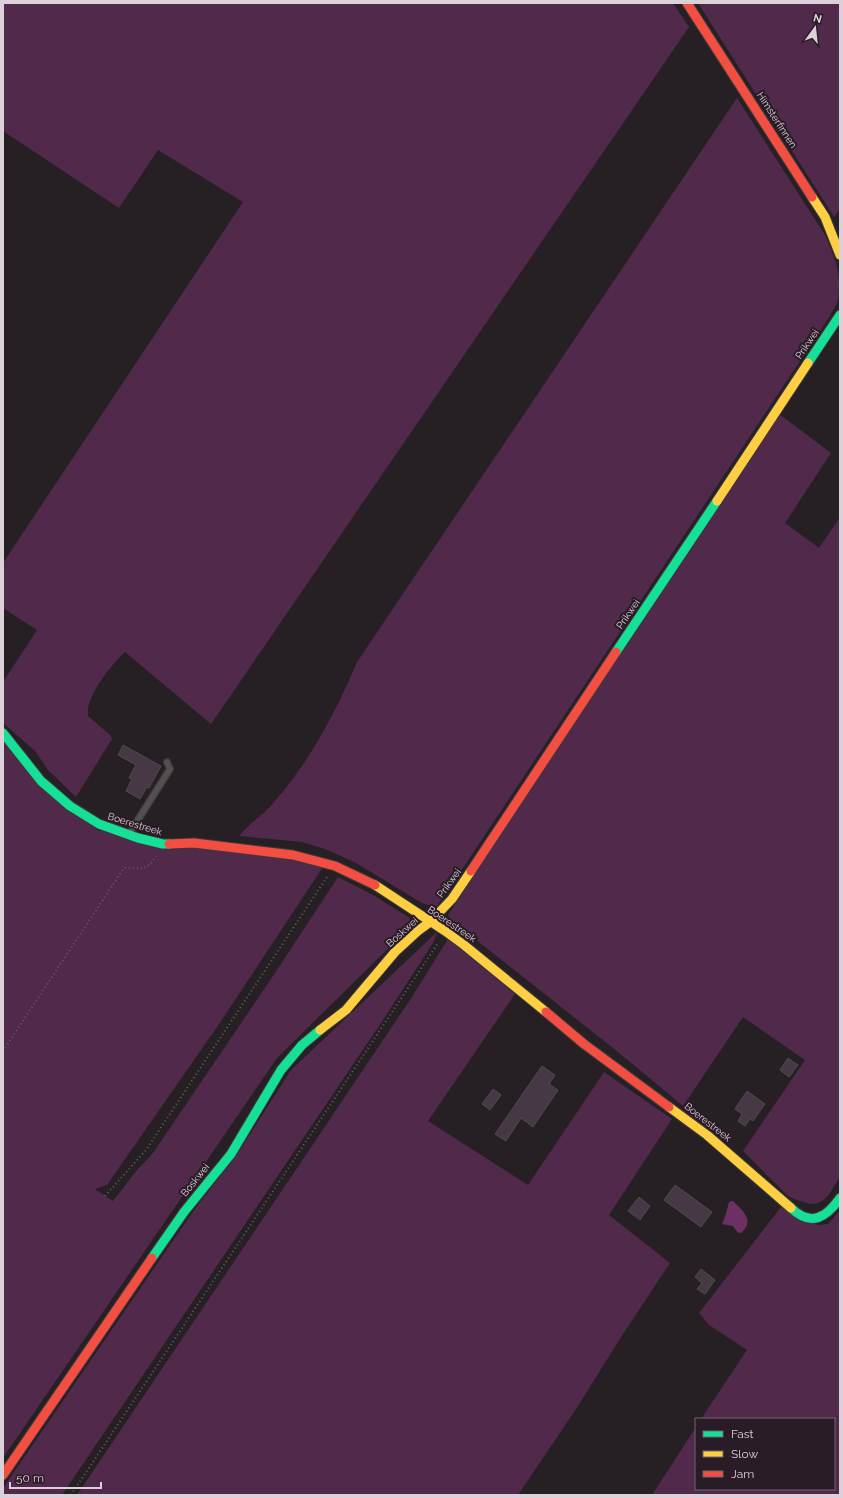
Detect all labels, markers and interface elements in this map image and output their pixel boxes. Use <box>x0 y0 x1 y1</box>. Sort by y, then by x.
north arrow <box>795 8 835 48</box>
text: N <box>812 11 823 26</box>
street label: Himsterfinnen <box>755 90 799 150</box>
street label: Prikwei <box>793 327 821 361</box>
street label: Prikwei <box>614 597 642 631</box>
street label: Boerestreek <box>106 811 164 838</box>
street label: Prikwei <box>435 866 463 900</box>
street label: Boerestreek <box>426 904 479 945</box>
street label: Boskwei <box>384 915 420 949</box>
street label: Boerestreek <box>682 1100 734 1144</box>
street label: Boskwei <box>179 1161 211 1199</box>
legend <box>695 1418 835 1490</box>
text: Fast <box>731 1427 754 1441</box>
text: Slow <box>731 1447 758 1461</box>
scale bar <box>10 1464 101 1490</box>
text: Jam <box>731 1467 754 1481</box>
text: 50 m <box>16 1471 44 1485</box>

